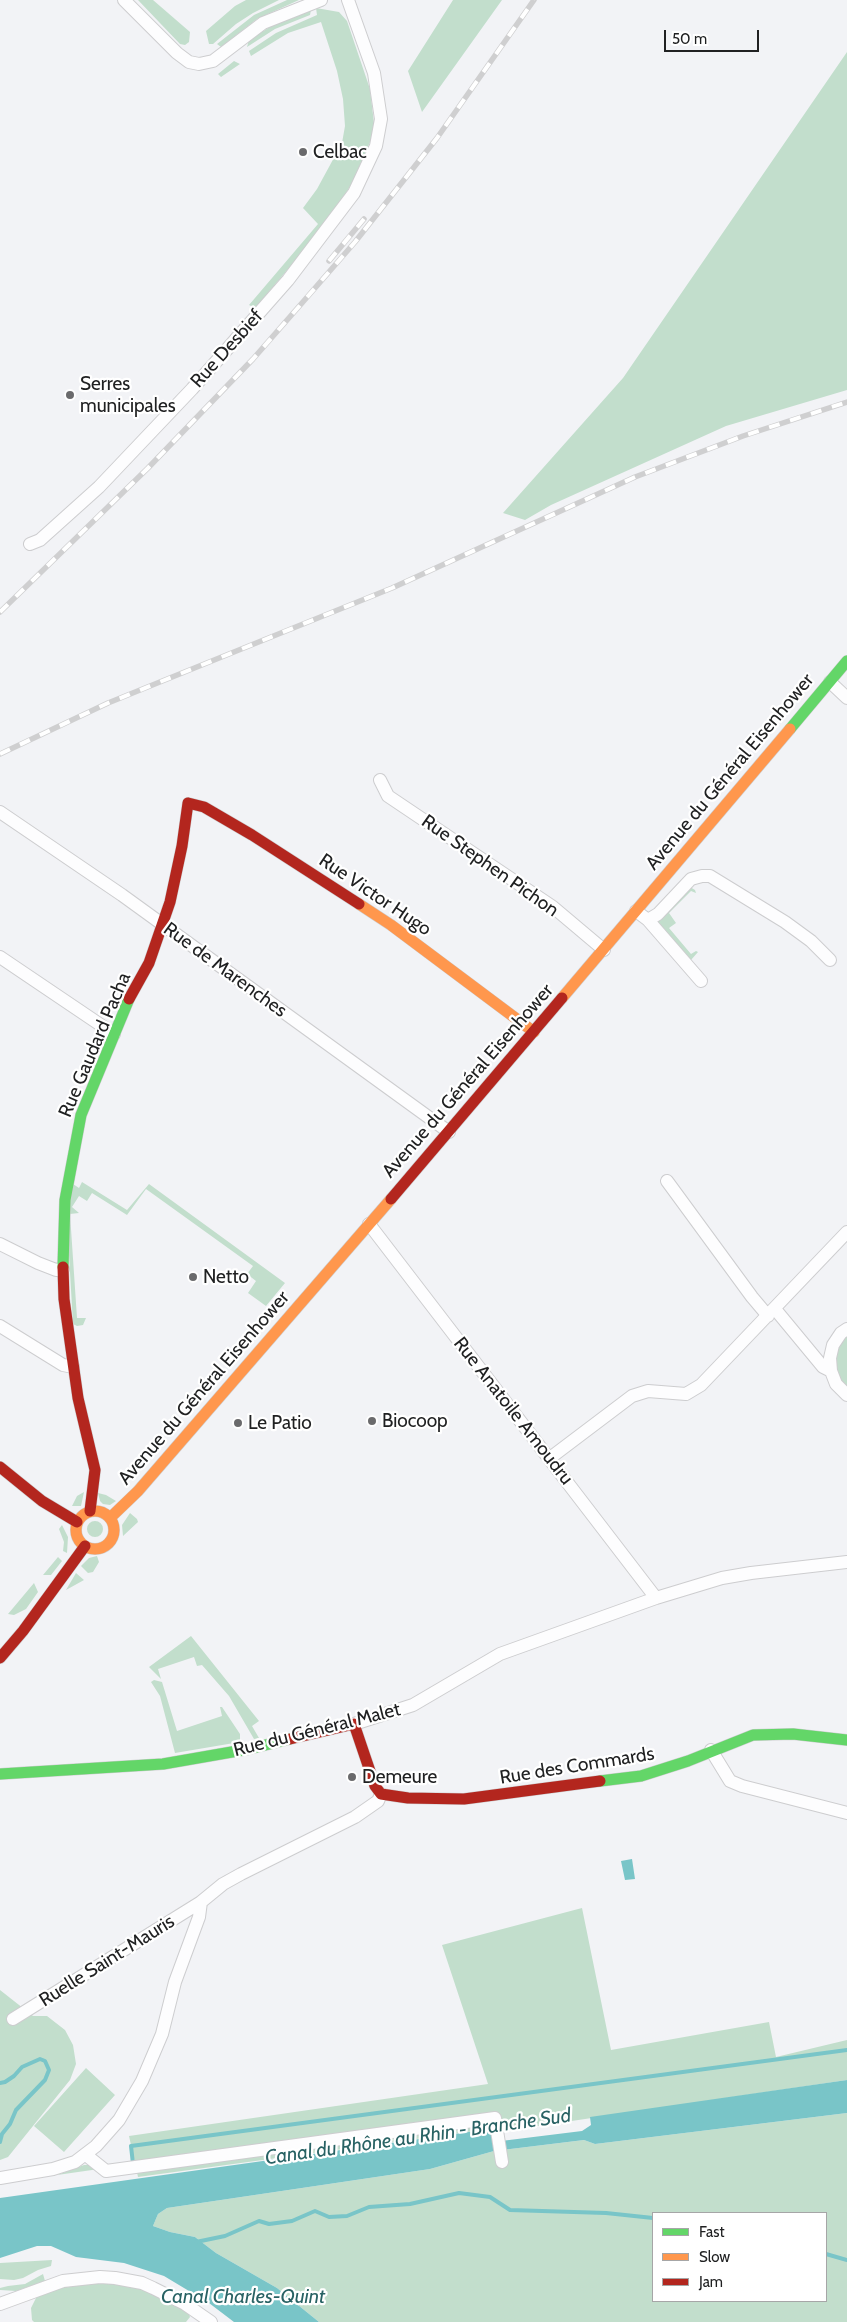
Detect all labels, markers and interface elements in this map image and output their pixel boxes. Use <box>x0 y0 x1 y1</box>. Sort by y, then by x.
scale bar <box>667 20 762 52</box>
text: 50 m <box>672 30 707 48</box>
place label: Celbac <box>313 141 367 163</box>
marker: Celbac <box>297 146 309 158</box>
street label: Rue Desbief <box>186 305 268 393</box>
place label: Serres municipales <box>80 373 176 417</box>
marker: Serres municipales <box>64 389 76 401</box>
street label: Avenue du Général Eisenhower <box>641 669 819 875</box>
street label: Rue Stephen Pichon <box>417 810 563 922</box>
street label: Rue Victor Hugo <box>315 849 435 941</box>
street label: Rue de Marenches <box>159 918 291 1022</box>
street label: Rue Gaudard Pacha <box>54 969 136 1121</box>
street label: Avenue du Général Eisenhower <box>378 980 558 1182</box>
place label: Netto <box>203 1266 249 1288</box>
marker: Netto <box>187 1271 199 1283</box>
street label: Avenue du Général Eisenhower <box>114 1287 294 1489</box>
street label: Rue Anatoile Amoudru <box>448 1333 578 1489</box>
place label: Biocoop <box>382 1410 448 1432</box>
place label: Le Patio <box>248 1412 312 1434</box>
marker: Biocoop <box>366 1415 378 1427</box>
marker: Le Patio <box>232 1417 244 1429</box>
street label: Rue du Général Malet <box>231 1698 403 1762</box>
street label: Rue des Commards <box>498 1743 656 1789</box>
place label: Demeure <box>362 1766 437 1788</box>
marker: Demeure <box>346 1771 358 1783</box>
street label: Ruelle Saint-Mauris <box>35 1910 179 2012</box>
water label: Canal du Rhône au Rhin - Branche Sud <box>263 2104 573 2170</box>
legend <box>652 2212 827 2302</box>
text: Fast <box>699 2223 724 2241</box>
text: Slow <box>699 2248 730 2266</box>
text: Jam <box>699 2273 723 2291</box>
water label: Canal Charles-Quint <box>161 2285 325 2309</box>

